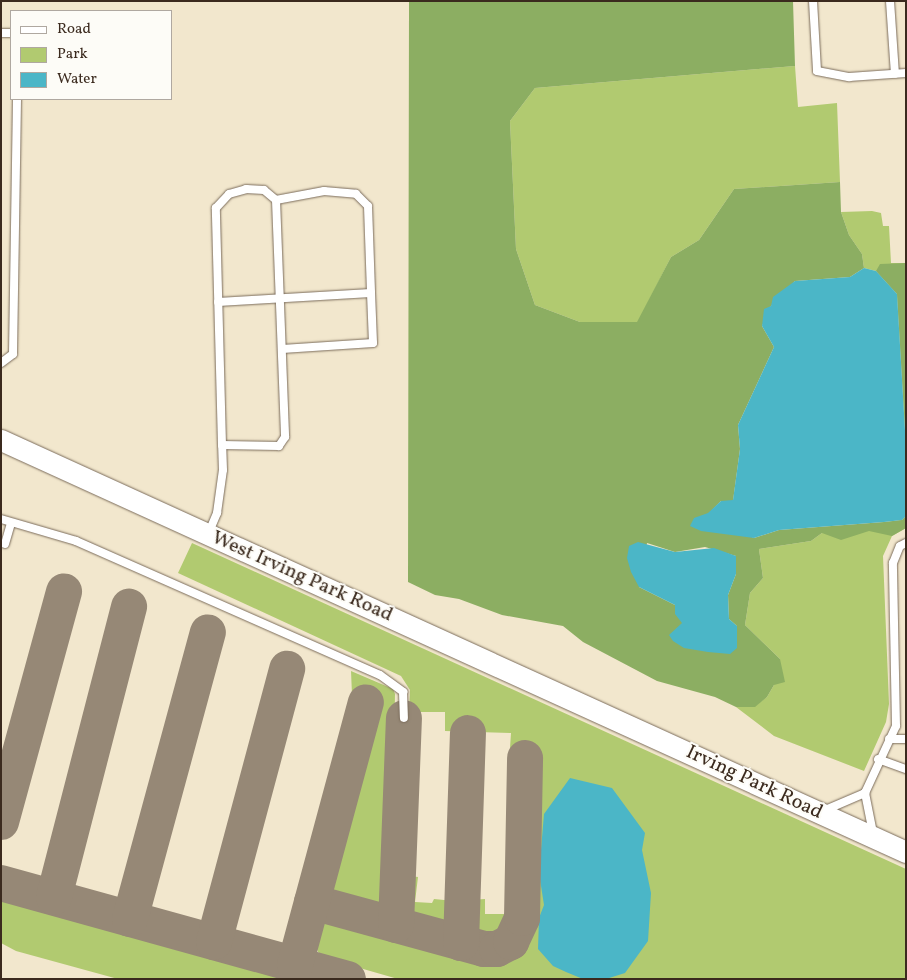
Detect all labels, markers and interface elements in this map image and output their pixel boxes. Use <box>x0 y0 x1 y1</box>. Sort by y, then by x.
legend <box>10 10 172 100</box>
text: Road <box>57 19 91 40</box>
text: Park <box>57 44 88 65</box>
text: Water <box>57 69 97 90</box>
street label: West Irving Park Road <box>208 526 396 628</box>
street label: Irving Park Road <box>682 741 826 825</box>

